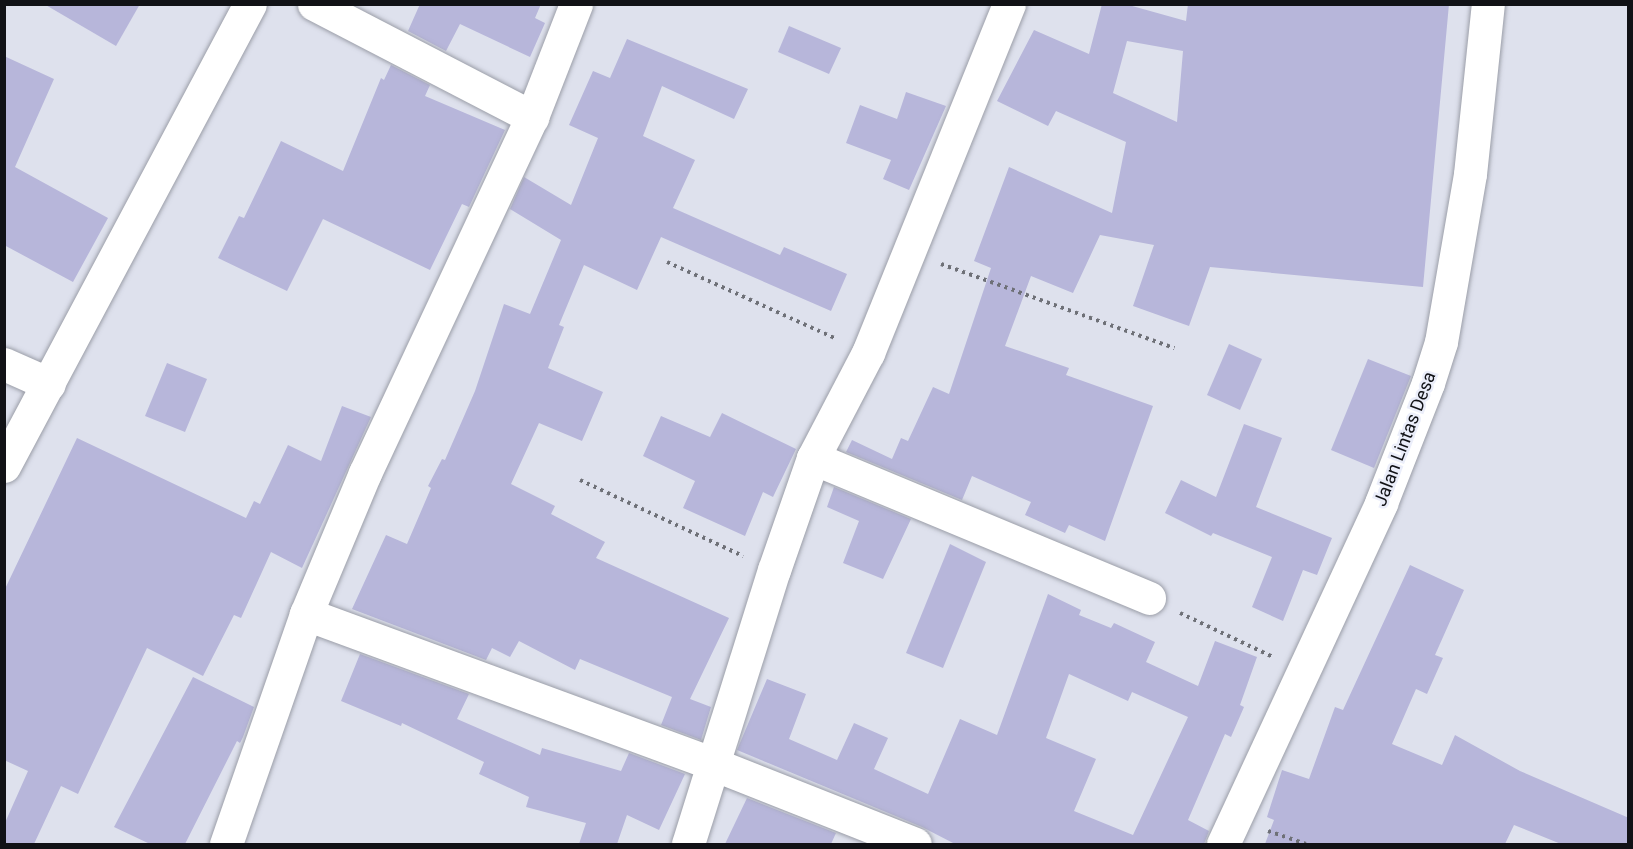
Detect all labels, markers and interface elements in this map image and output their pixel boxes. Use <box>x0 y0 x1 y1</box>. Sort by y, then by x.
street label: Jalan Lintas Desa <box>1369 369 1441 509</box>

